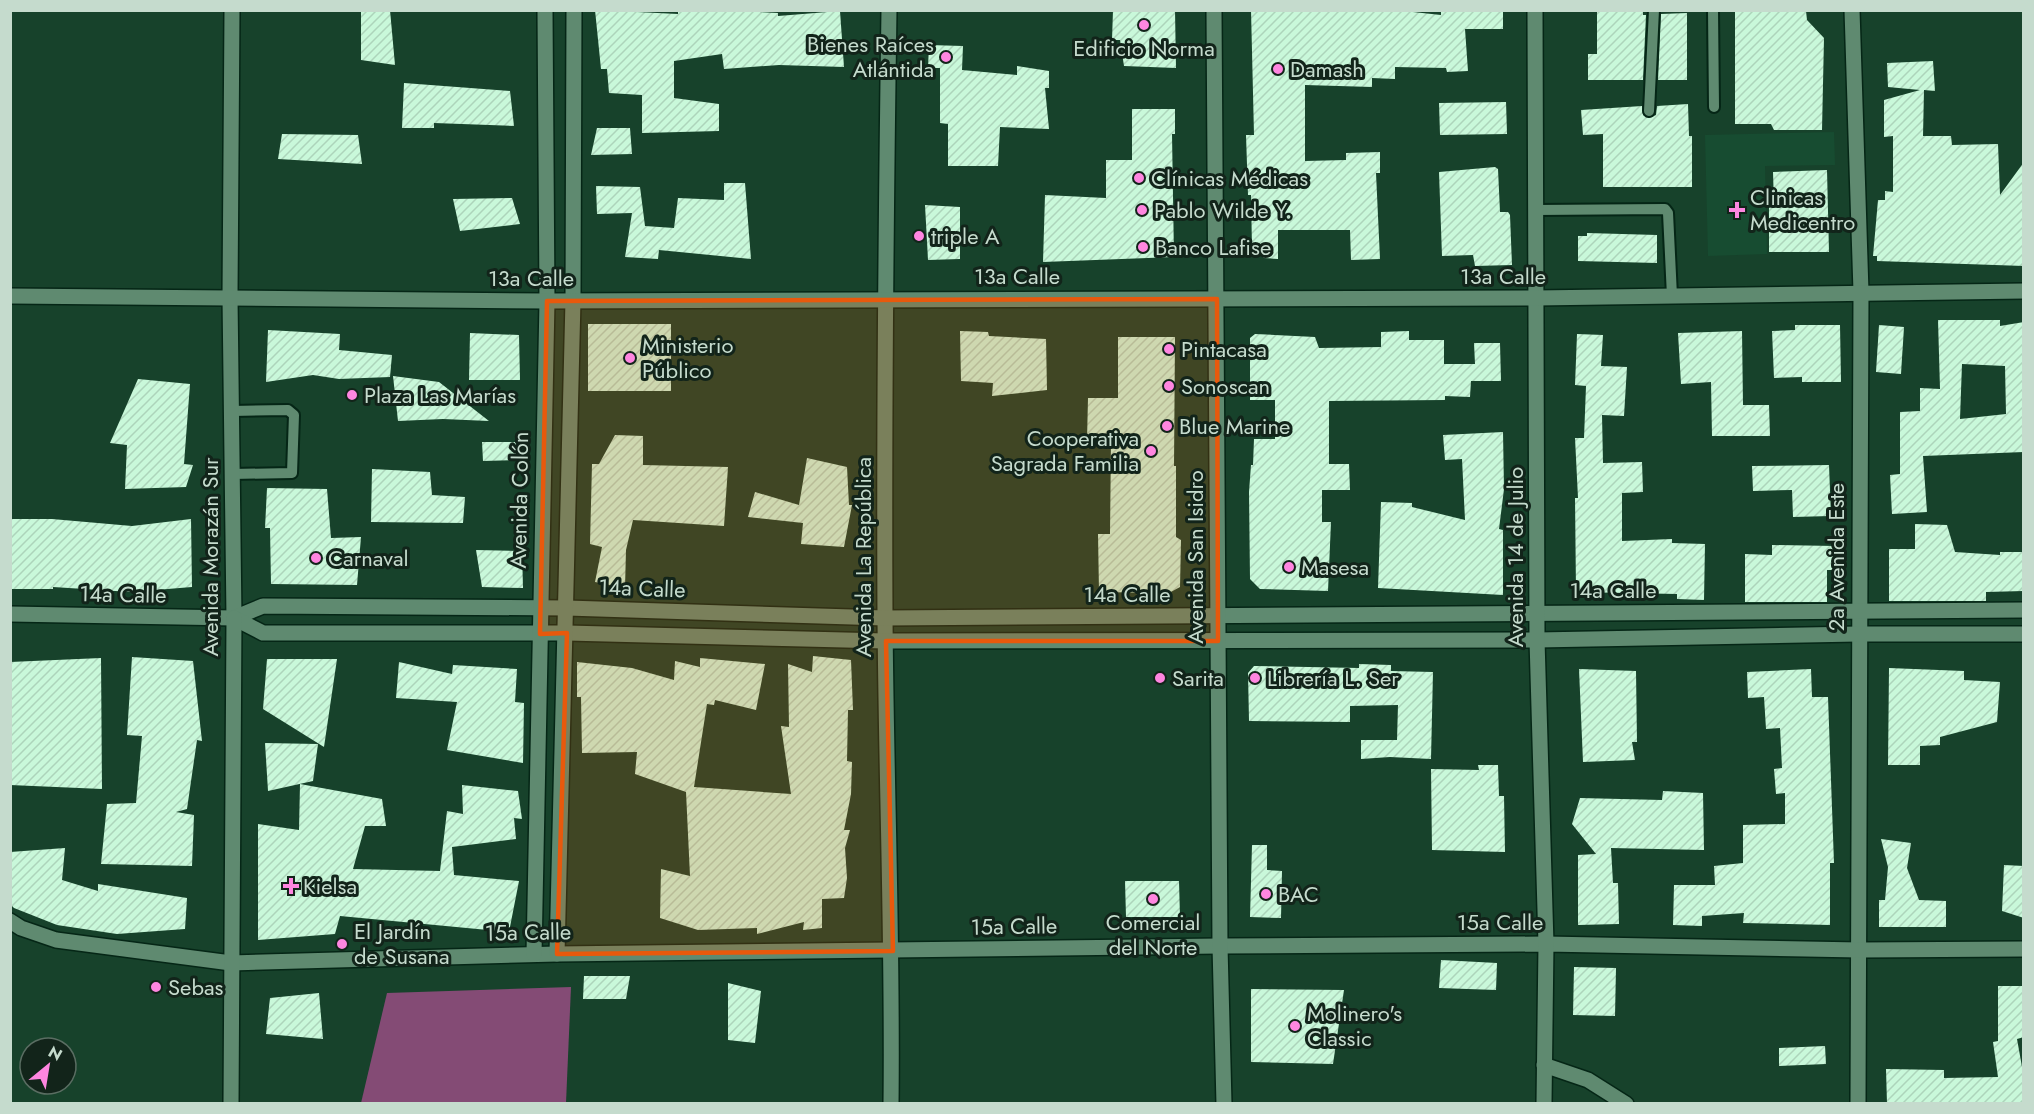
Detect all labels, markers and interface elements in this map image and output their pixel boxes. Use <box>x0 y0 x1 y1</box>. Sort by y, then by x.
marker: Edificio Norma <box>1137 18 1151 32</box>
place label: Bienes Raíces Atlántida <box>807 28 934 85</box>
place label: Edificio Norma <box>1073 32 1215 64</box>
marker: Bienes Raíces Atlántida <box>939 50 953 64</box>
place label: Damash <box>1290 53 1364 85</box>
marker: Damash <box>1271 62 1285 76</box>
place label: Clínicas Médicas <box>1151 162 1308 194</box>
marker: Clínicas Médicas <box>1132 171 1146 185</box>
place label: Clinicas Medicentro <box>1750 181 1855 238</box>
place label: Pablo Wilde Y. <box>1154 194 1292 226</box>
marker: Clinicas Medicentro <box>1728 201 1746 219</box>
marker: Pablo Wilde Y. <box>1135 203 1149 217</box>
place label: triple A <box>931 220 1000 252</box>
marker: triple A <box>912 229 926 243</box>
place label: Banco Lafise <box>1155 231 1271 263</box>
marker: Banco Lafise <box>1136 240 1150 254</box>
street label: 13a Calle <box>974 260 1060 292</box>
street label: 13a Calle <box>1460 260 1546 292</box>
street label: 13a Calle <box>488 262 574 294</box>
place label: Ministerio Público <box>642 329 734 386</box>
place label: Pintacasa <box>1181 333 1267 365</box>
marker: Pintacasa <box>1162 342 1176 356</box>
marker: Ministerio Público <box>623 351 637 365</box>
place label: Sonoscan <box>1181 370 1270 402</box>
place label: Plaza Las Marías <box>364 379 516 411</box>
marker: Sonoscan <box>1162 379 1176 393</box>
marker: Plaza Las Marías <box>345 388 359 402</box>
place label: Blue Marine <box>1179 410 1290 442</box>
marker: Blue Marine <box>1160 419 1174 433</box>
place label: Cooperativa Sagrada Familia <box>991 422 1139 479</box>
street label: Avenida Colón <box>502 431 536 569</box>
marker: Cooperativa Sagrada Familia <box>1144 444 1158 458</box>
street label: Avenida Morazán Sur <box>194 457 226 657</box>
street label: Avenida La República <box>847 457 879 657</box>
street label: Avenida 14 de Julio <box>1499 467 1531 647</box>
street label: Avenida San Isidro <box>1179 470 1211 644</box>
street label: 2a Avenida Este <box>1820 483 1852 631</box>
place label: Carnaval <box>328 542 409 574</box>
marker: Carnaval <box>309 551 323 565</box>
place label: Masesa <box>1301 551 1369 583</box>
marker: Masesa <box>1282 560 1296 574</box>
street label: 14a Calle <box>598 570 686 606</box>
street label: 14a Calle <box>1569 574 1657 606</box>
street label: 14a Calle <box>79 577 167 611</box>
street label: 14a Calle <box>1083 578 1171 610</box>
place label: Sarita <box>1172 662 1224 694</box>
place label: Librería L. Ser <box>1267 662 1399 694</box>
marker: Sarita <box>1153 671 1167 685</box>
marker: Librería L. Ser <box>1248 671 1262 685</box>
place label: Kielsa <box>303 870 357 902</box>
place label: BAC <box>1278 878 1319 910</box>
marker: Kielsa <box>284 879 298 893</box>
marker: BAC <box>1259 887 1273 901</box>
marker: Comercial del Norte <box>1146 892 1160 906</box>
place label: Comercial del Norte <box>1106 906 1200 963</box>
street label: 15a Calle <box>1457 906 1543 938</box>
street label: 15a Calle <box>970 909 1058 943</box>
place label: El Jardín de Susana <box>354 915 450 972</box>
street label: 15a Calle <box>484 915 572 949</box>
marker: El Jardín de Susana <box>335 937 349 951</box>
place label: Sebas <box>168 971 224 1003</box>
marker: Sebas <box>149 980 163 994</box>
place label: Molinero's Classic <box>1307 997 1402 1054</box>
marker: Molinero's Classic <box>1288 1019 1302 1033</box>
north arrow <box>18 1036 78 1096</box>
text: N <box>44 1040 67 1067</box>

